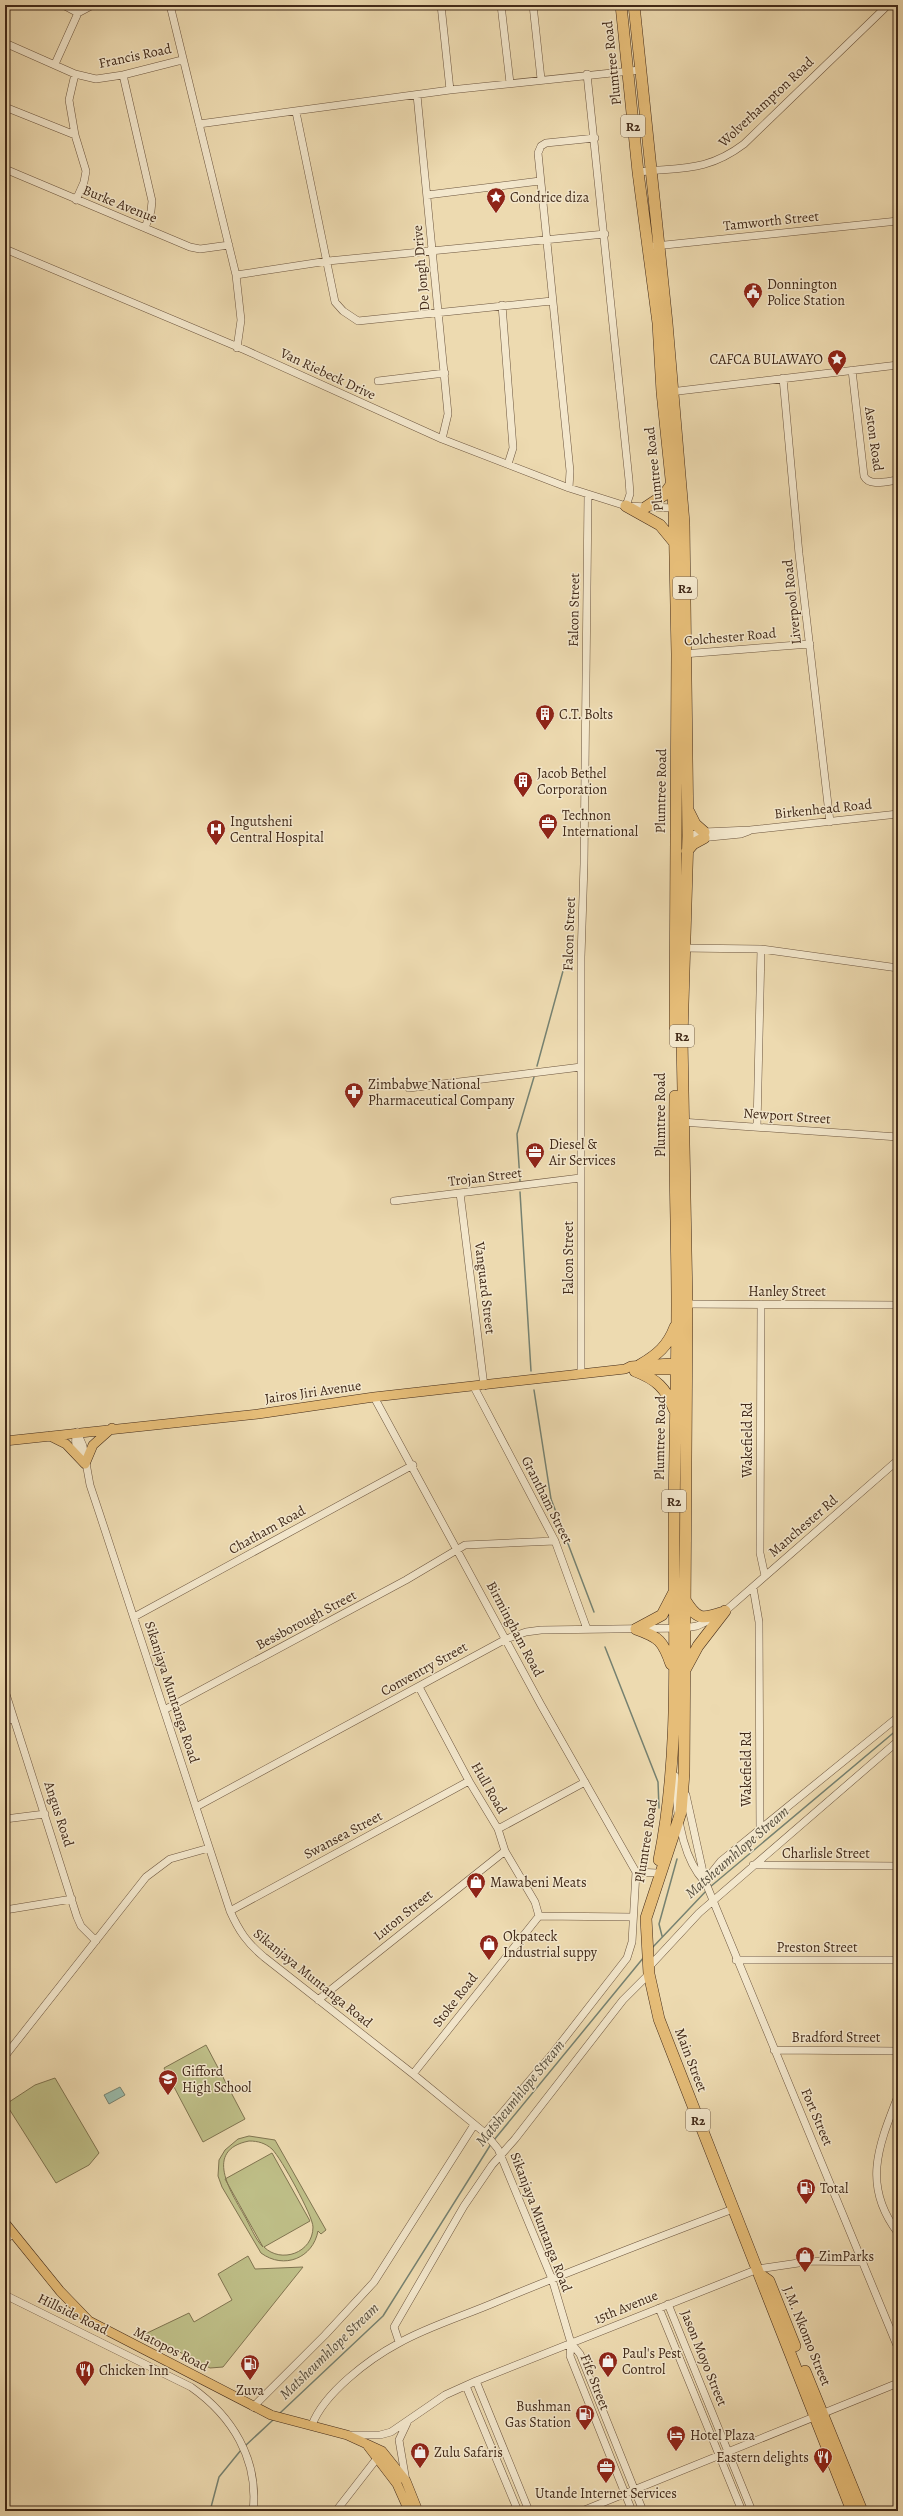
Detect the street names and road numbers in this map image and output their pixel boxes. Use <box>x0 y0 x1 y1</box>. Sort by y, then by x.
street label: Plumtree Road <box>598 19 626 106</box>
street label: Francis Road <box>97 39 174 73</box>
street label: Wolverhampton Road <box>713 52 818 152</box>
road number: R2 <box>621 115 645 137</box>
street label: Burke Avenue <box>80 180 160 228</box>
street label: Tamworth Street <box>722 206 820 235</box>
street label: De Jongh Drive <box>408 224 434 312</box>
street label: Van Riebeck Drive <box>276 343 379 404</box>
street label: Aston Road <box>860 405 888 473</box>
street label: Plumtree Road <box>640 425 668 512</box>
street label: Liverpool Road <box>778 558 806 645</box>
street label: Falcon Street <box>564 572 584 647</box>
road number: R2 <box>673 577 697 599</box>
street label: Colchester Road <box>683 623 777 650</box>
street label: Plumtree Road <box>651 748 671 833</box>
street label: Birkenhead Road <box>773 794 873 824</box>
street label: Falcon Street <box>558 896 580 971</box>
road number: R2 <box>670 1025 694 1047</box>
street label: Plumtree Road <box>651 1072 670 1157</box>
street label: Newport Street <box>743 1103 832 1129</box>
street label: Trojan Street <box>447 1163 523 1191</box>
street label: Falcon Street <box>559 1221 578 1295</box>
street label: Vanguard Street <box>470 1240 500 1336</box>
street label: Hanley Street <box>748 1282 826 1301</box>
street label: Jairos Jiri Avenue <box>264 1376 362 1408</box>
street label: Plumtree Road <box>650 1395 670 1480</box>
street label: Wakefield Rd <box>738 1402 757 1479</box>
street label: Grantham Street <box>517 1453 577 1547</box>
road number: R2 <box>662 1490 686 1512</box>
street label: Manchester Rd <box>764 1490 842 1561</box>
street label: Chatham Road <box>225 1501 309 1559</box>
street label: Birmingham Road <box>482 1578 548 1680</box>
street label: Bessborough Street <box>252 1585 360 1655</box>
street label: Sikanjaya Muntanga Road <box>140 1619 204 1766</box>
street label: Conventry Street <box>377 1637 471 1701</box>
street label: Wakefield Rd <box>737 1731 756 1808</box>
street label: Hull Road <box>467 1759 512 1818</box>
street label: Angus Road <box>39 1778 79 1850</box>
street label: Plumtree Road <box>630 1797 662 1884</box>
street label: Swansea Street <box>300 1806 386 1864</box>
street label: Charlisle Street <box>782 1844 870 1863</box>
street label: Luton Street <box>369 1885 437 1945</box>
street label: Sikanjaya Muntanga Road <box>249 1924 377 2032</box>
street label: Preston Street <box>776 1938 858 1957</box>
street label: Stoke Road <box>428 1969 482 2031</box>
street label: Main Street <box>670 2025 712 2095</box>
street label: Bradford Street <box>792 2028 881 2047</box>
street label: Fort Street <box>796 2085 838 2149</box>
road number: R2 <box>686 2109 710 2131</box>
street label: Sikanjaya Muntanga Road <box>506 2149 577 2295</box>
street label: J.M. Nkomo Street <box>778 2283 836 2389</box>
street label: 15th Avenue <box>591 2286 661 2328</box>
street label: Hillside Road <box>34 2289 112 2340</box>
street label: Jason Moyo Street <box>676 2307 732 2409</box>
street label: Matopos Road <box>130 2322 212 2376</box>
street label: Fife Street <box>576 2351 615 2413</box>

